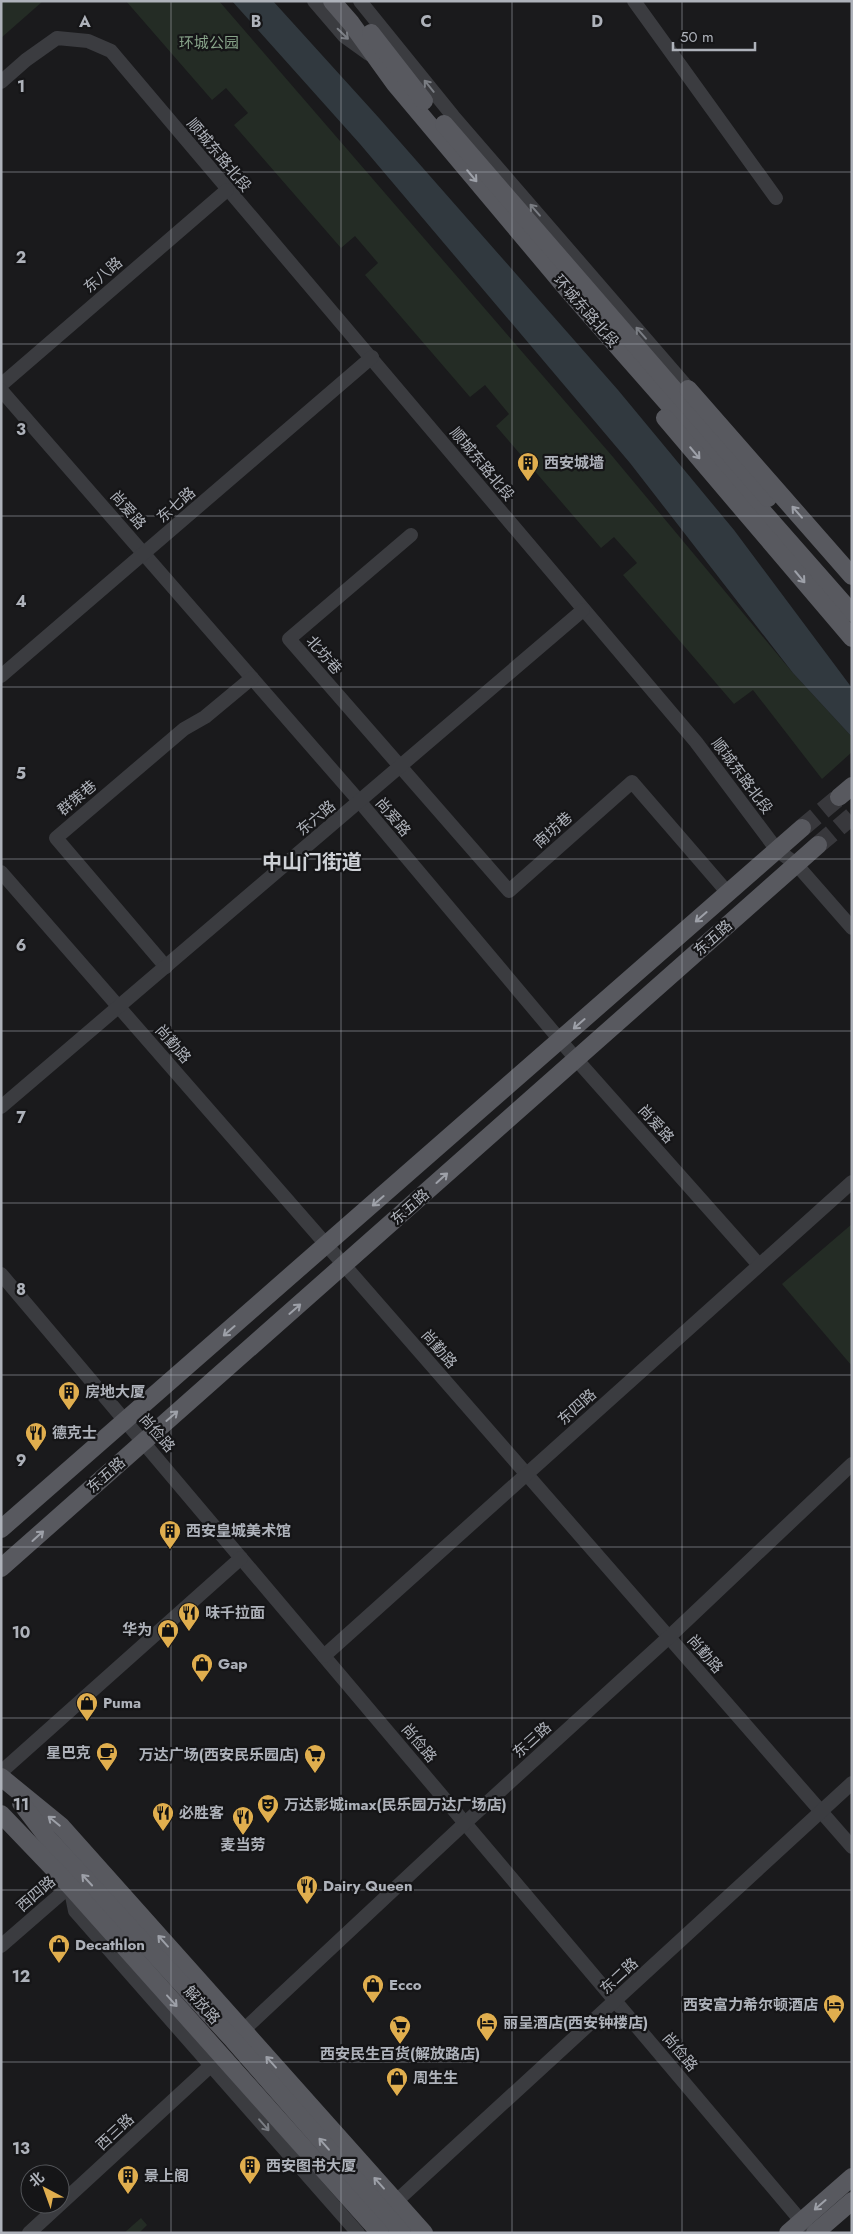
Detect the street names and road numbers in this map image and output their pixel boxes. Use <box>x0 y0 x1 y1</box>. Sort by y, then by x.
street label: 顺城东路北段 <box>182 113 256 197</box>
street label: 东八路 <box>79 252 127 298</box>
street label: 环城东路北段 <box>548 270 624 352</box>
street label: 顺城东路北段 <box>445 422 519 506</box>
street label: 东七路 <box>152 482 200 528</box>
street label: 尚爱路 <box>105 486 151 534</box>
street label: 北坊巷 <box>301 631 347 679</box>
street label: 顺城东路北段 <box>706 733 778 819</box>
street label: 群策巷 <box>53 775 101 821</box>
street label: 尚爱路 <box>370 793 416 841</box>
street label: 东六路 <box>292 795 340 841</box>
street label: 南坊巷 <box>529 807 577 853</box>
street label: 东五路 <box>689 915 737 961</box>
street label: 尚勤路 <box>150 1020 196 1068</box>
street label: 尚爱路 <box>633 1100 679 1148</box>
street label: 东五路 <box>386 1184 434 1230</box>
street label: 尚勤路 <box>416 1325 462 1373</box>
street label: 东四路 <box>553 1384 601 1430</box>
street label: 尚俭路 <box>134 1409 180 1457</box>
street label: 东五路 <box>82 1452 130 1498</box>
street label: 尚勤路 <box>682 1630 728 1678</box>
street label: 东三路 <box>508 1717 556 1763</box>
street label: 尚俭路 <box>396 1719 442 1767</box>
street label: 西四路 <box>12 1871 60 1917</box>
street label: 东二路 <box>595 1953 643 1999</box>
street label: 解放路 <box>179 1981 225 2029</box>
street label: 尚俭路 <box>657 2028 703 2076</box>
street label: 西三路 <box>91 2109 139 2155</box>

